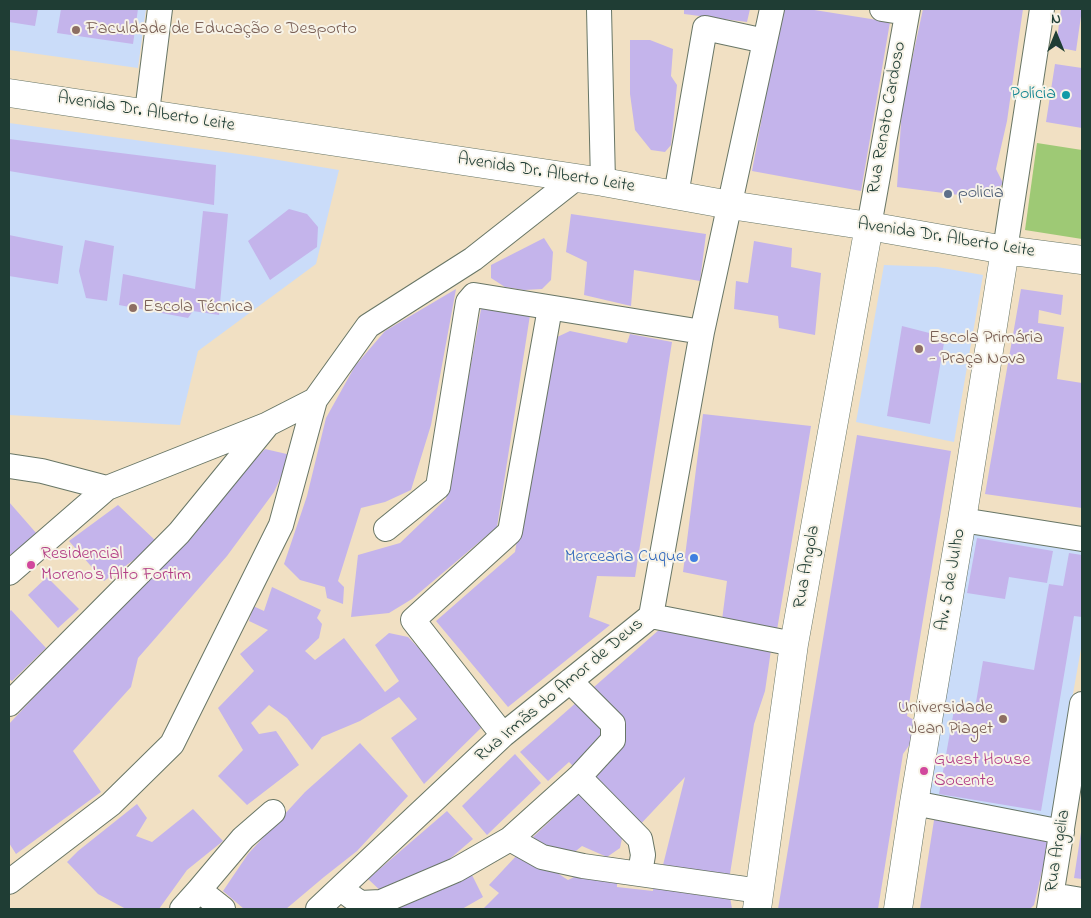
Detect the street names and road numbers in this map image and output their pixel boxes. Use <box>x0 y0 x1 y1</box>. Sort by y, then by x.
street label: Rua Renato Cardoso <box>864 40 912 196</box>
street label: Avenida Dr. Alberto Leite <box>56 88 236 138</box>
street label: Avenida Dr. Alberto Leite <box>456 149 636 199</box>
street label: Avenida Dr. Alberto Leite <box>856 214 1036 264</box>
street label: Rua Angola <box>790 524 826 610</box>
street label: Av. 5 de Julho <box>932 527 972 633</box>
street label: Rua Irmãs do Amor de Deus <box>472 614 648 768</box>
street label: Rua Argelia <box>1042 808 1076 894</box>

